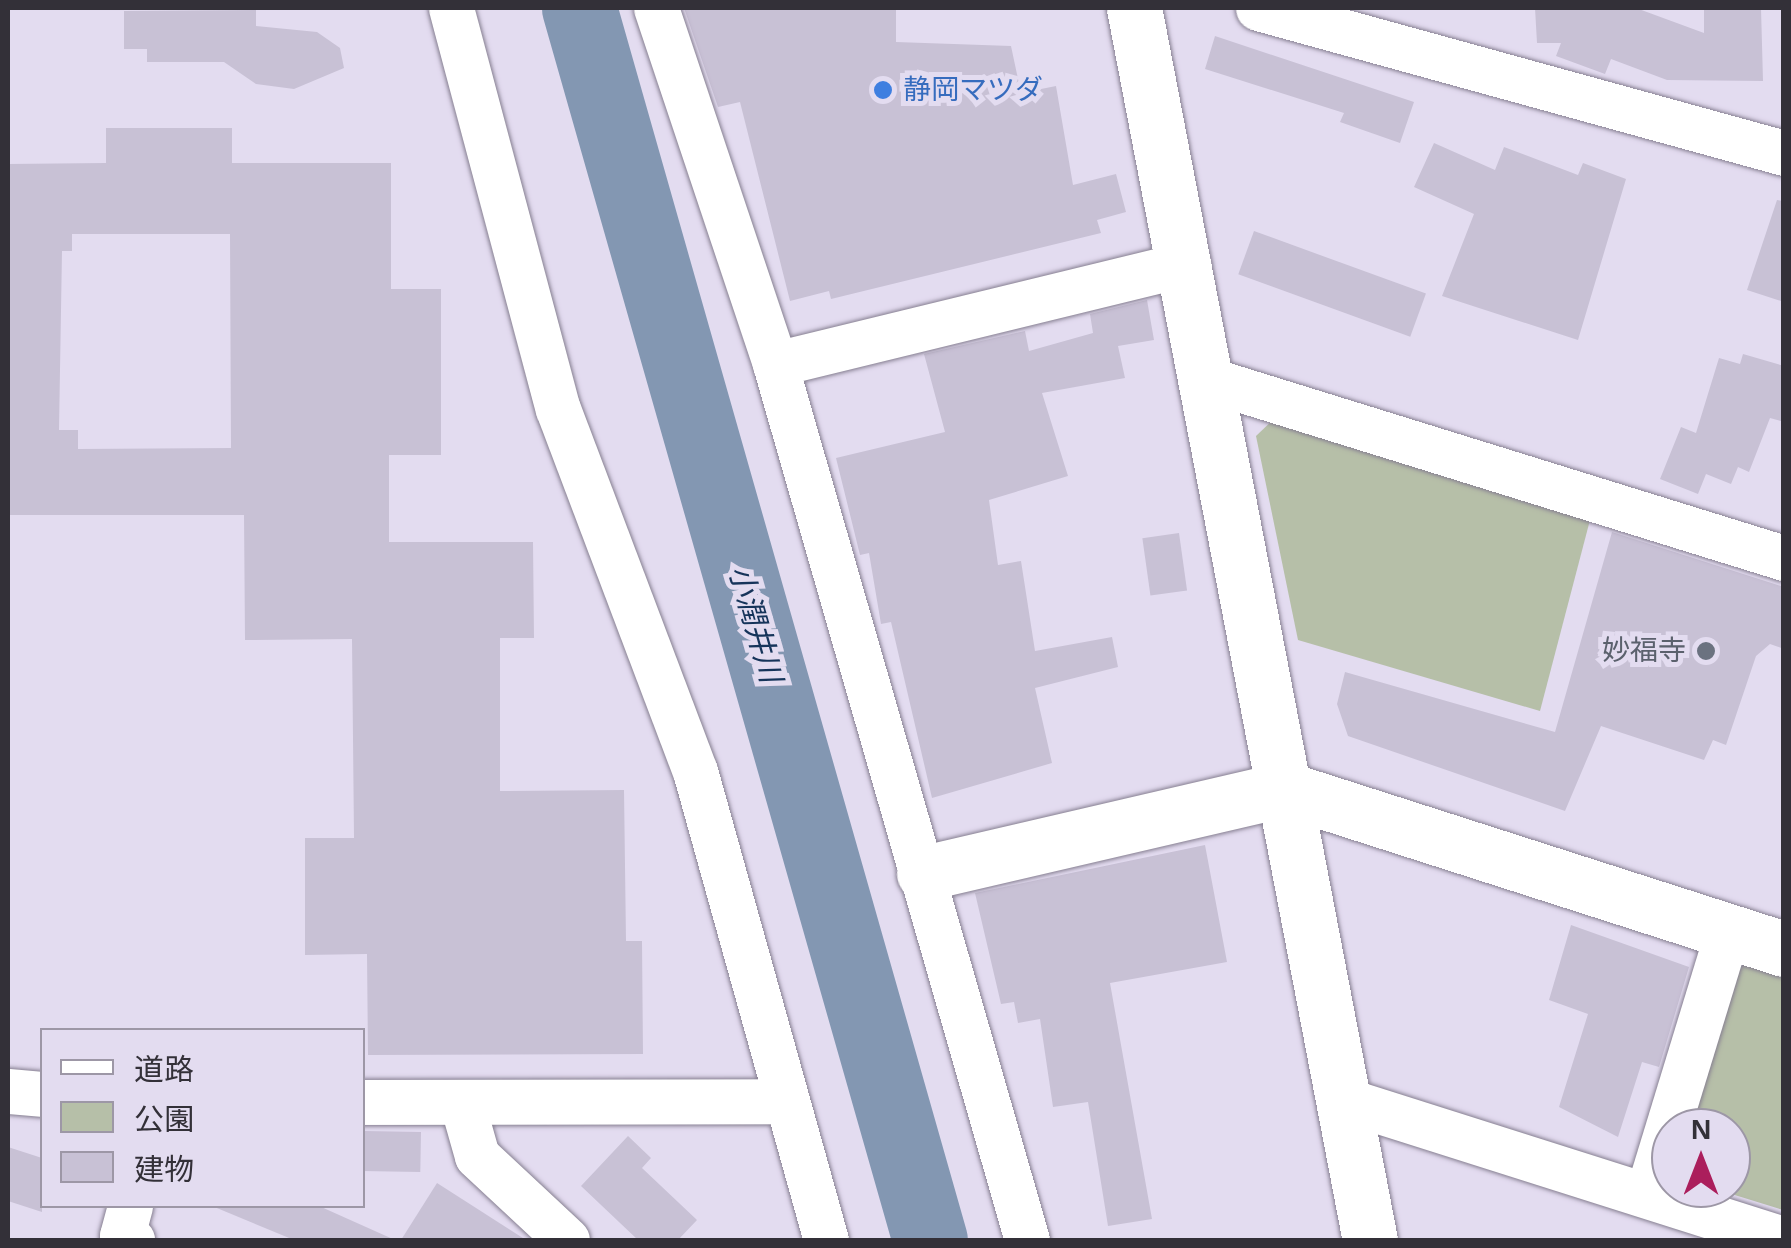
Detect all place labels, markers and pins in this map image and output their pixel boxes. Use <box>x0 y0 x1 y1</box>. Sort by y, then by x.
place label: 静岡マツダ <box>903 73 1043 107</box>
marker: 静岡マツダ <box>872 79 894 101</box>
place label: 妙福寺 <box>1602 634 1686 668</box>
marker: 妙福寺 <box>1695 640 1717 662</box>

